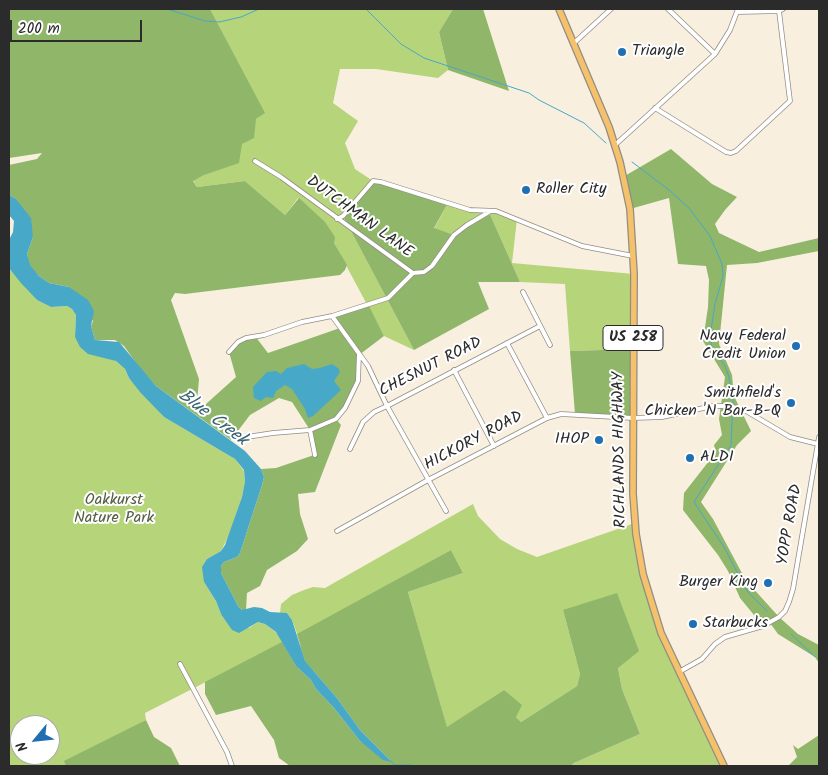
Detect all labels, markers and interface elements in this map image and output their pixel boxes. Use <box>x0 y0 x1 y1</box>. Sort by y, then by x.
scale bar <box>12 10 145 42</box>
text: 200 m <box>18 17 60 41</box>
place label: Triangle <box>632 42 684 62</box>
marker: Triangle <box>616 46 628 58</box>
street label: DUTCHMAN LANE <box>302 173 416 263</box>
place label: Roller City <box>536 180 606 200</box>
marker: Roller City <box>520 184 532 196</box>
road number: US 258 <box>603 326 663 350</box>
place label: Navy Federal Credit Union <box>700 327 786 365</box>
street label: CHESNUT ROAD <box>376 334 486 402</box>
marker: Navy Federal Credit Union <box>790 340 802 352</box>
street label: RICHLANDS HIGHWAY <box>610 371 632 529</box>
place label: Smithfield's Chicken 'N Bar-B-Q <box>645 384 781 422</box>
water label: Blue Creek <box>173 386 251 452</box>
marker: Smithfield's Chicken 'N Bar-B-Q <box>785 397 797 409</box>
street label: HICKORY ROAD <box>422 408 526 476</box>
place label: IHOP <box>555 430 589 450</box>
marker: IHOP <box>593 434 605 446</box>
place label: ALDI <box>700 448 734 468</box>
marker: ALDI <box>684 452 696 464</box>
street label: YOPP ROAD <box>774 483 808 567</box>
park label: Oakkurst Nature Park <box>74 491 154 529</box>
place label: Burger King <box>679 573 758 593</box>
marker: Burger King <box>762 577 774 589</box>
place label: Starbucks <box>703 614 768 634</box>
marker: Starbucks <box>687 618 699 630</box>
north arrow <box>10 715 60 765</box>
text: N <box>11 738 34 756</box>

